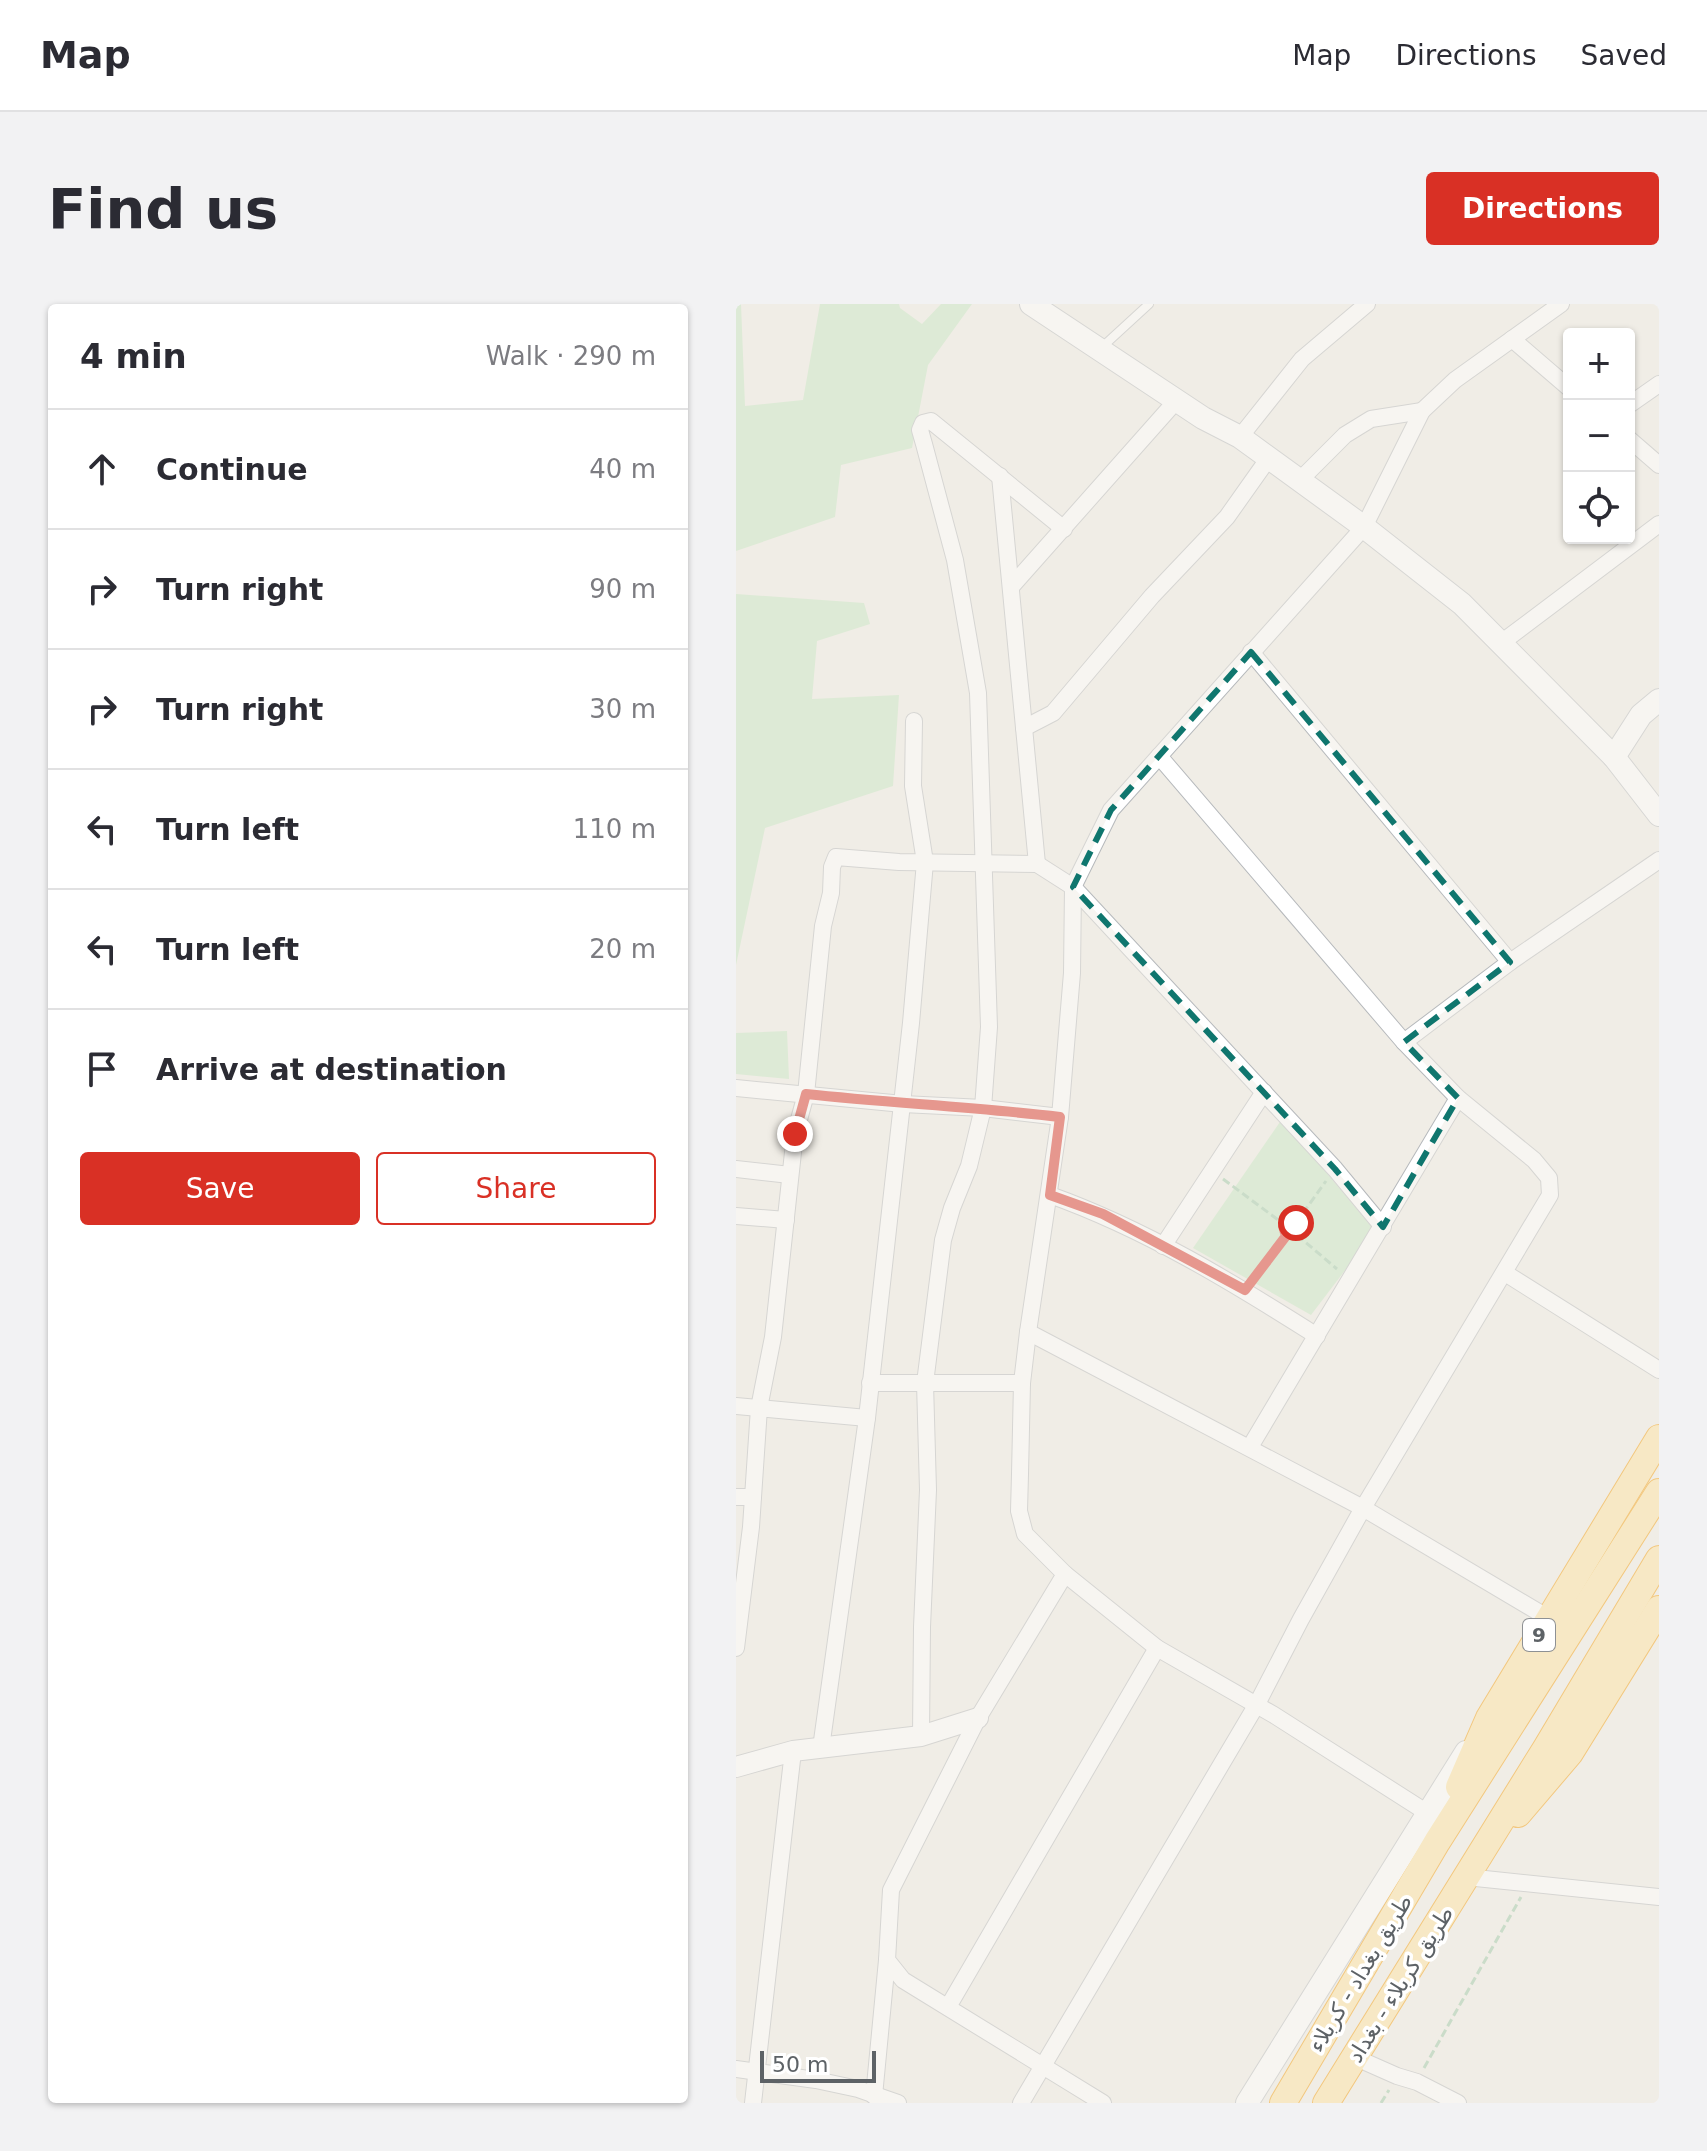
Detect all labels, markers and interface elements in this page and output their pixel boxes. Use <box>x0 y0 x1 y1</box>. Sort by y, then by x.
text: Map <box>40 33 131 77</box>
text: Map <box>1292 39 1351 72</box>
text: Directions <box>1395 39 1536 72</box>
text: Saved <box>1580 39 1667 72</box>
button: Directions <box>1426 172 1659 245</box>
text: Find us <box>48 176 278 241</box>
map controls <box>1563 328 1635 544</box>
button: + <box>1563 328 1635 400</box>
text: 4 min <box>80 336 187 376</box>
text: Walk · 290 m <box>486 341 656 371</box>
button: − <box>1563 400 1635 472</box>
icon: ahead <box>80 447 124 491</box>
text: Continue <box>156 452 308 487</box>
text: 40 m <box>589 454 656 484</box>
button: locate <box>1563 472 1635 544</box>
icon: right <box>80 567 124 611</box>
text: Turn right <box>156 572 323 607</box>
text: 90 m <box>589 574 656 604</box>
icon: right <box>80 687 124 731</box>
text: Turn right <box>156 692 323 727</box>
text: 30 m <box>589 694 656 724</box>
icon: left <box>80 807 124 851</box>
text: Turn left <box>156 812 299 847</box>
text: 110 m <box>573 814 656 844</box>
icon: left <box>80 927 124 971</box>
text: Turn left <box>156 932 299 967</box>
text: 20 m <box>589 934 656 964</box>
icon: arrive <box>80 1047 124 1091</box>
text: Arrive at destination <box>156 1052 507 1087</box>
route end <box>777 1116 813 1152</box>
button: Save <box>80 1152 360 1225</box>
button: Share <box>376 1152 656 1225</box>
route start <box>1278 1205 1314 1241</box>
road number: 9 <box>1523 1619 1555 1651</box>
street label: طريق بغداد - كربلاء <box>1304 1890 1418 2057</box>
street label: طريق كربلاء - بغداد <box>1342 1902 1459 2068</box>
scale bar <box>760 2047 876 2083</box>
text: 50 m <box>772 2052 828 2077</box>

